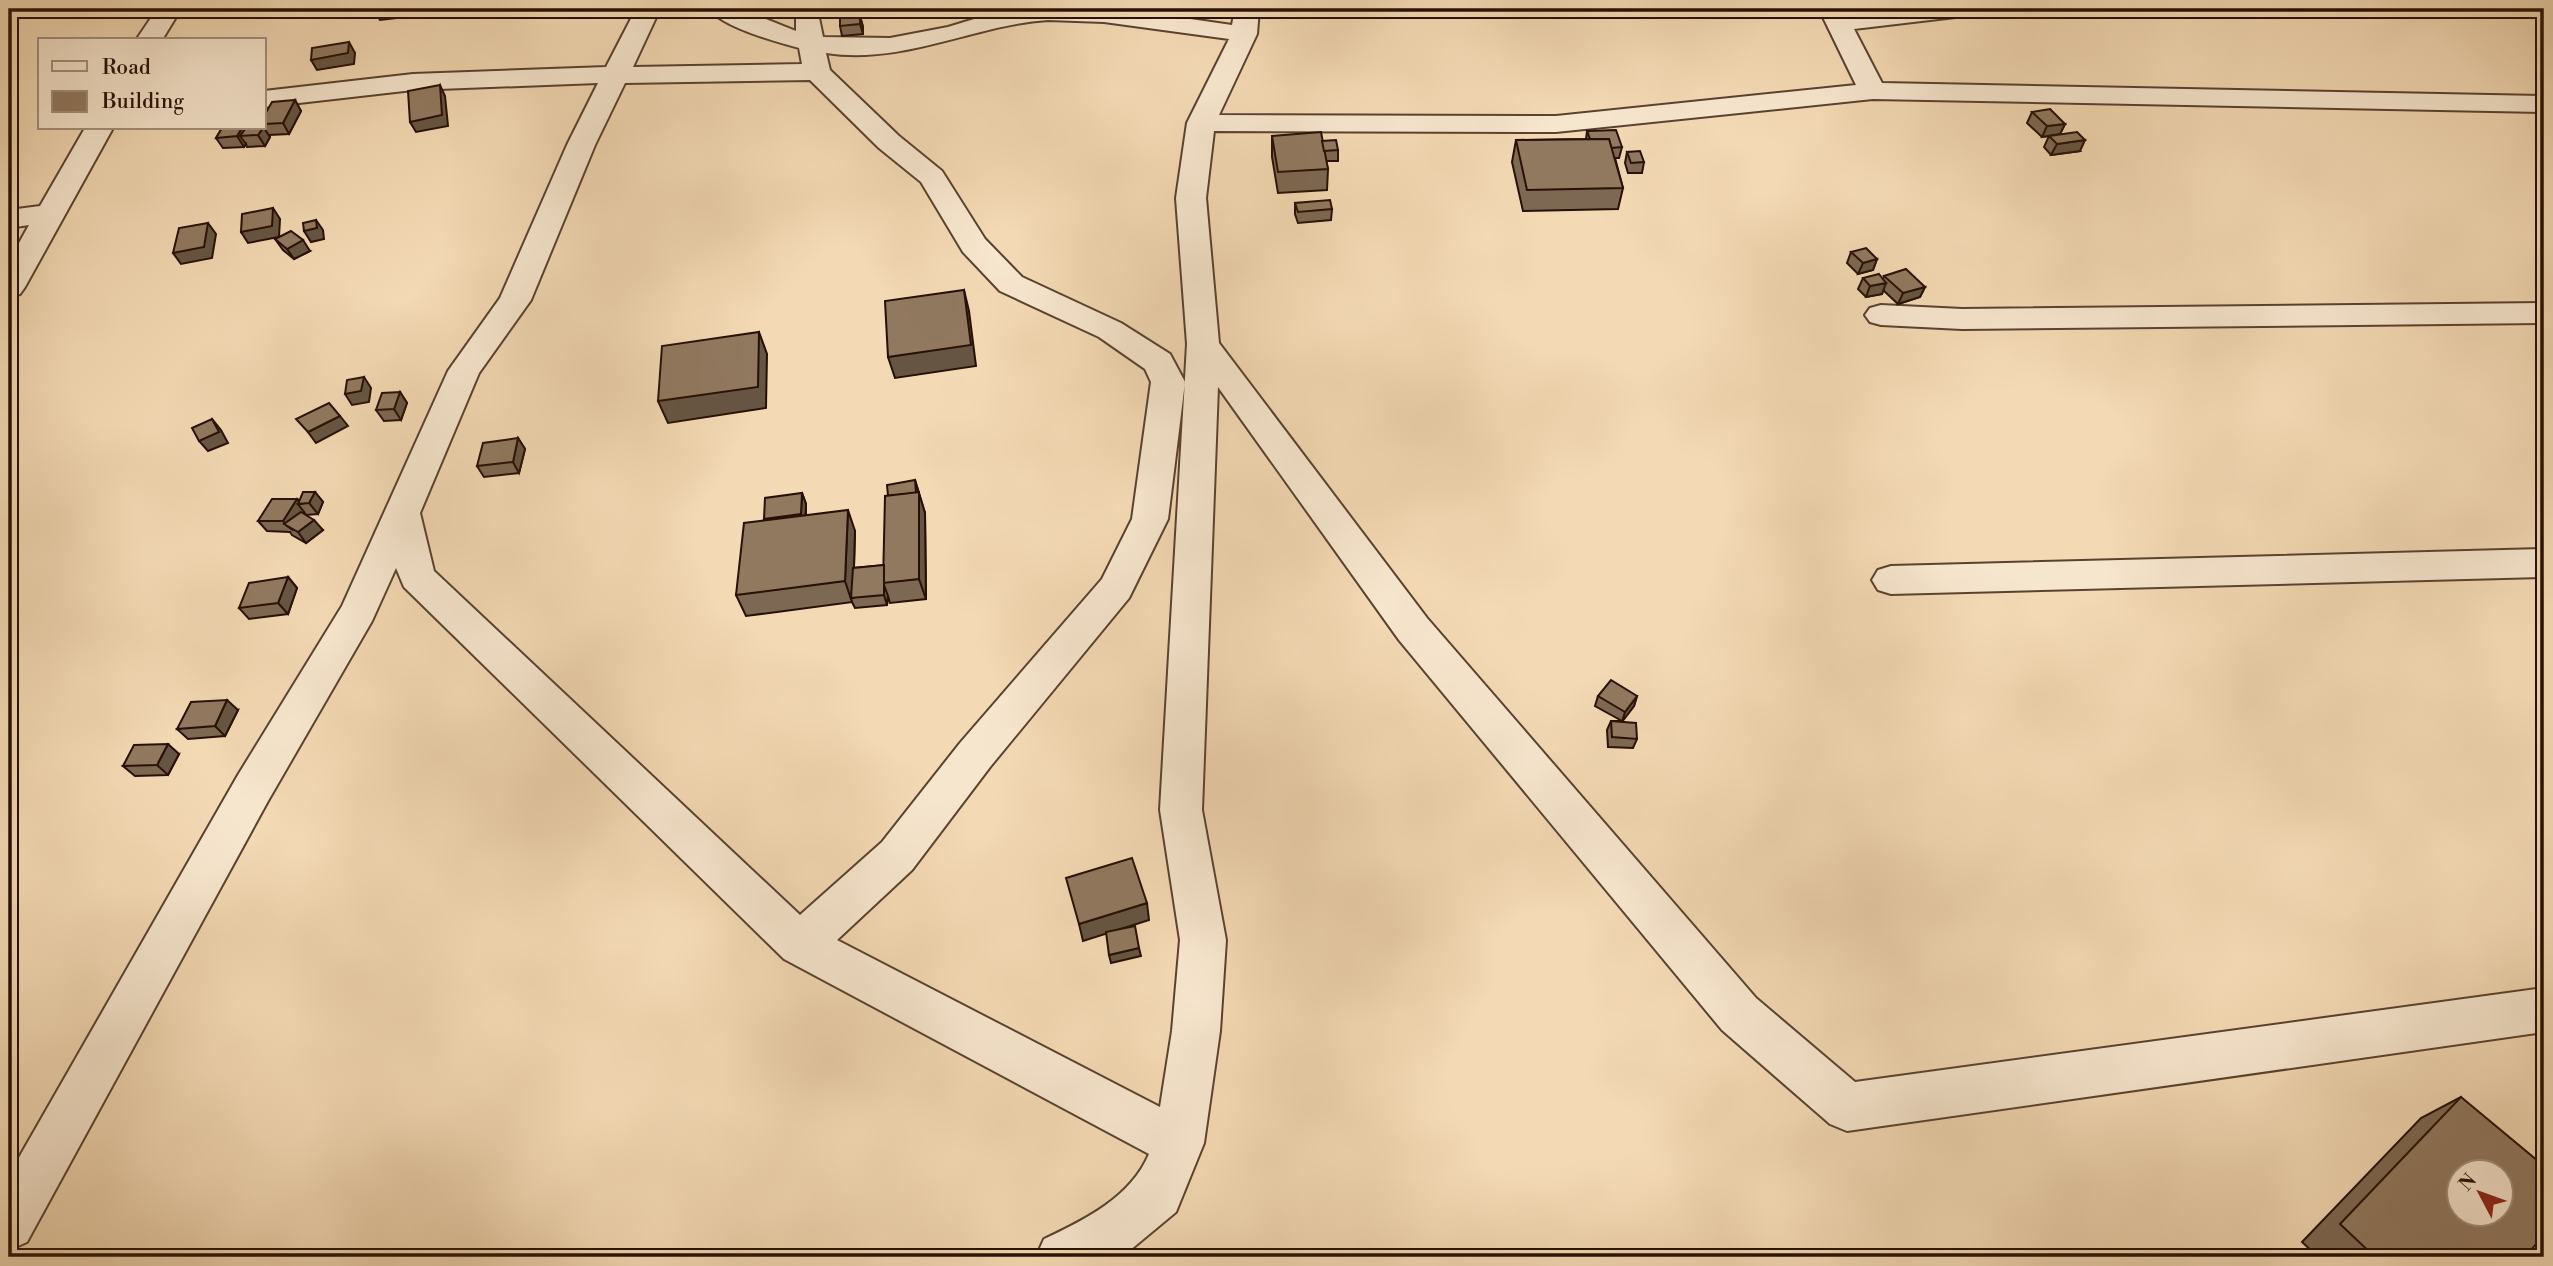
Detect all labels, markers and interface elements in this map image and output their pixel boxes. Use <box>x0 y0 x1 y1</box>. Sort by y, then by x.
legend <box>38 38 266 130</box>
text: Road <box>102 55 151 81</box>
text: Building <box>101 89 184 115</box>
north arrow <box>2444 1158 2514 1228</box>
text: N <box>2454 1169 2482 1196</box>

